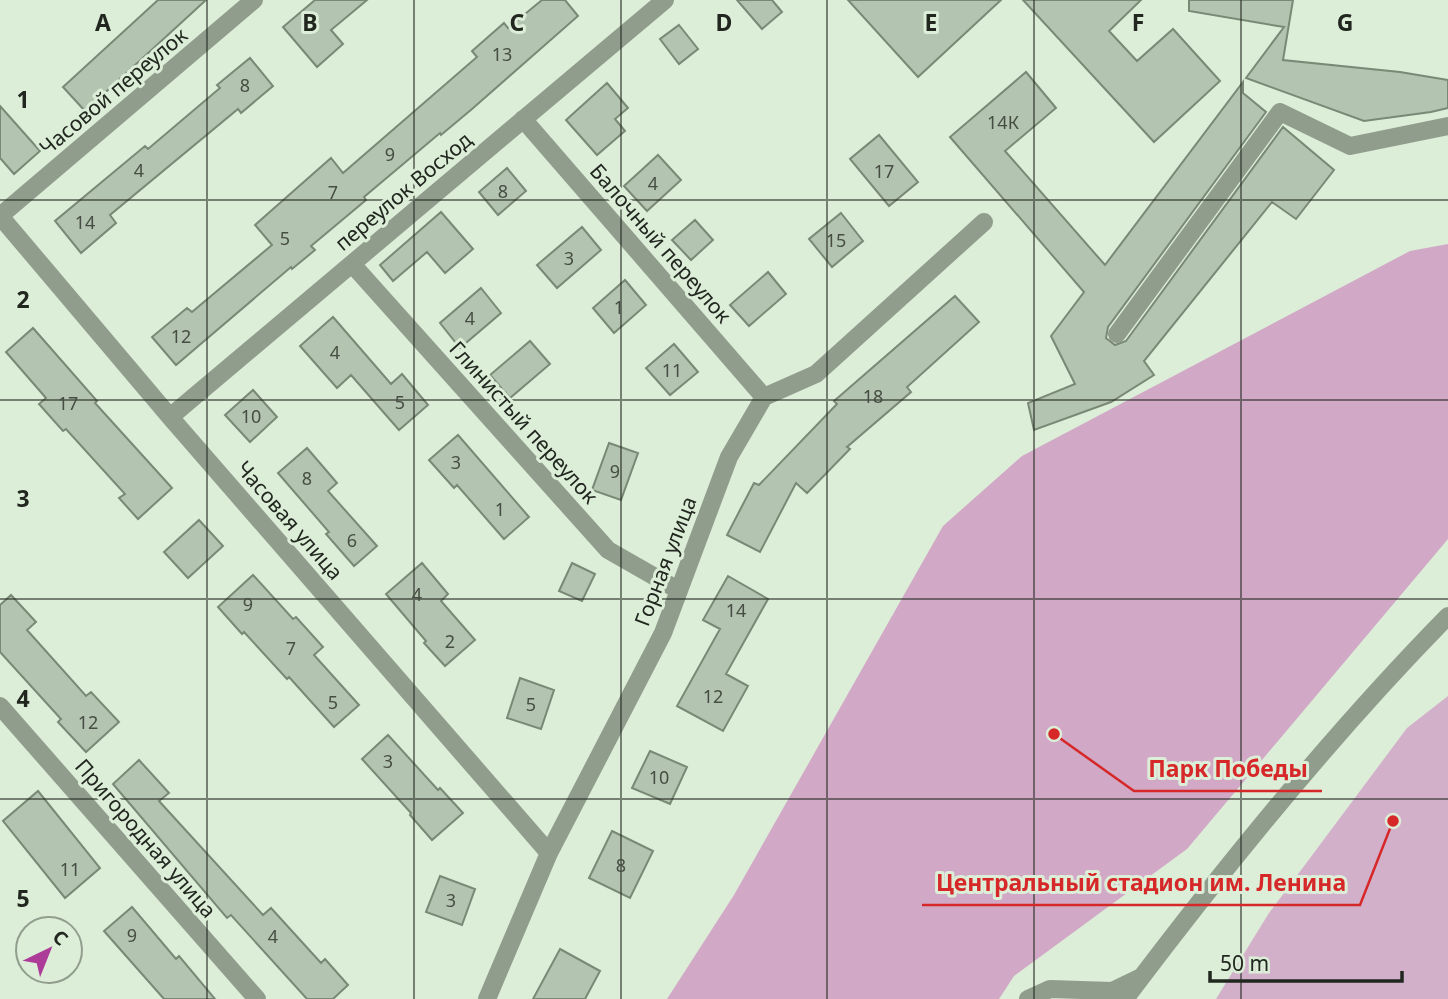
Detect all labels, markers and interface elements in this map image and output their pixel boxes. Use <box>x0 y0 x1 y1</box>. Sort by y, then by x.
text: A <box>95 6 111 38</box>
text: B <box>302 6 318 38</box>
text: C <box>510 6 525 38</box>
text: D <box>716 6 732 38</box>
text: E <box>925 6 937 38</box>
text: F <box>1132 6 1144 38</box>
text: G <box>1337 6 1353 38</box>
street label: Часовой переулок <box>33 21 193 161</box>
house number: 13 <box>492 42 512 66</box>
house number: 8 <box>240 73 250 97</box>
text: 1 <box>16 83 30 115</box>
house number: 14К <box>987 110 1020 134</box>
street label: переулок Восход <box>329 125 478 257</box>
house number: 9 <box>385 142 395 166</box>
street label: Балочный переулок <box>584 157 738 329</box>
house number: 4 <box>134 158 144 182</box>
house number: 17 <box>874 159 894 183</box>
house number: 4 <box>648 171 658 195</box>
house number: 8 <box>498 179 508 203</box>
house number: 7 <box>328 180 338 204</box>
house number: 14 <box>75 210 95 234</box>
house number: 5 <box>280 226 290 250</box>
house number: 15 <box>826 228 846 252</box>
house number: 3 <box>564 246 574 270</box>
text: 2 <box>16 283 30 315</box>
house number: 1 <box>614 295 624 319</box>
house number: 4 <box>465 306 475 330</box>
house number: 12 <box>171 324 191 348</box>
street label: Глинистый переулок <box>443 335 605 509</box>
house number: 4 <box>330 340 340 364</box>
house number: 11 <box>662 358 682 382</box>
house number: 18 <box>863 384 883 408</box>
house number: 5 <box>395 390 405 414</box>
house number: 17 <box>58 391 78 415</box>
house number: 10 <box>241 404 261 428</box>
house number: 3 <box>451 450 461 474</box>
street label: Часовая улица <box>231 455 349 585</box>
house number: 9 <box>610 459 620 483</box>
house number: 8 <box>302 466 312 490</box>
text: 3 <box>16 482 30 514</box>
street label: Горная улица <box>627 492 703 630</box>
house number: 1 <box>495 497 505 521</box>
house number: 6 <box>347 528 357 552</box>
house number: 4 <box>412 582 422 606</box>
house number: 9 <box>243 592 253 616</box>
house number: 14 <box>726 598 746 622</box>
house number: 2 <box>445 629 455 653</box>
house number: 7 <box>286 636 296 660</box>
text: 4 <box>16 682 30 714</box>
house number: 12 <box>703 684 723 708</box>
house number: 5 <box>328 690 338 714</box>
house number: 5 <box>526 692 536 716</box>
house number: 12 <box>78 710 98 734</box>
callout: Парк Победы <box>1134 747 1322 791</box>
house number: 3 <box>383 749 393 773</box>
text: Парк Победы <box>1148 752 1308 784</box>
street label: Пригородная улица <box>69 753 223 923</box>
house number: 10 <box>649 765 669 789</box>
house number: 8 <box>616 853 626 877</box>
house number: 11 <box>60 857 80 881</box>
callout: Центральный стадион им. Ленина <box>922 861 1360 905</box>
text: Центральный стадион им. Ленина <box>936 866 1346 898</box>
text: 5 <box>16 882 30 914</box>
house number: 3 <box>446 888 456 912</box>
north arrow <box>14 915 84 985</box>
house number: 9 <box>127 923 137 947</box>
text: С <box>47 924 74 951</box>
house number: 4 <box>268 924 278 948</box>
scale bar <box>1210 940 1402 984</box>
text: 50 m <box>1220 949 1269 977</box>

